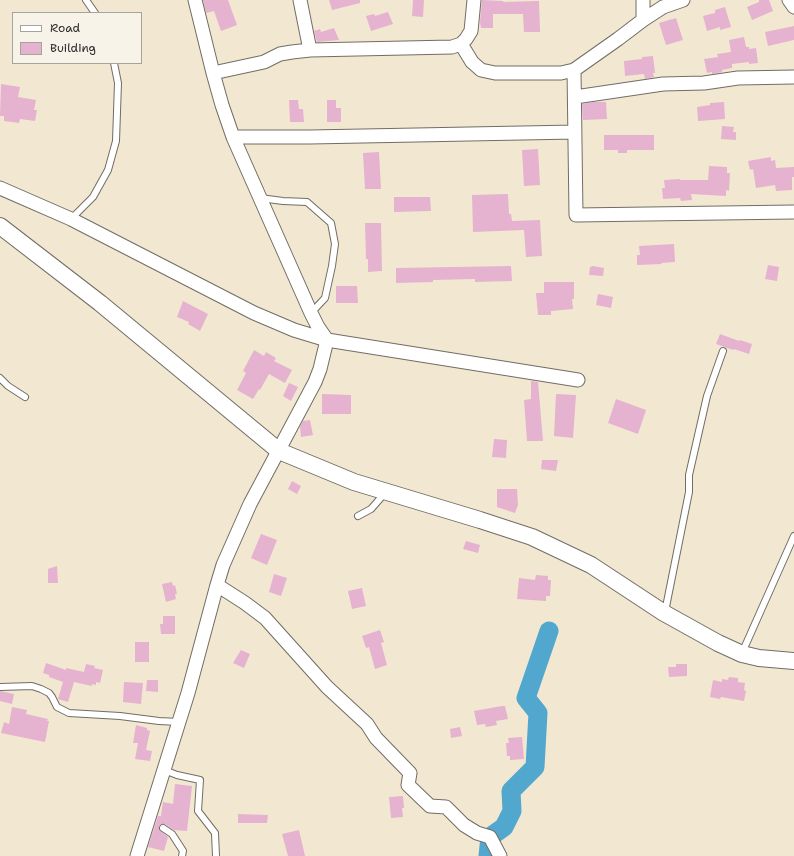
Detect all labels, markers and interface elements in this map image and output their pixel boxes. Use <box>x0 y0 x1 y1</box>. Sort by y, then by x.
legend <box>12 12 142 64</box>
text: Road <box>50 20 80 36</box>
text: Building <box>50 40 96 56</box>

